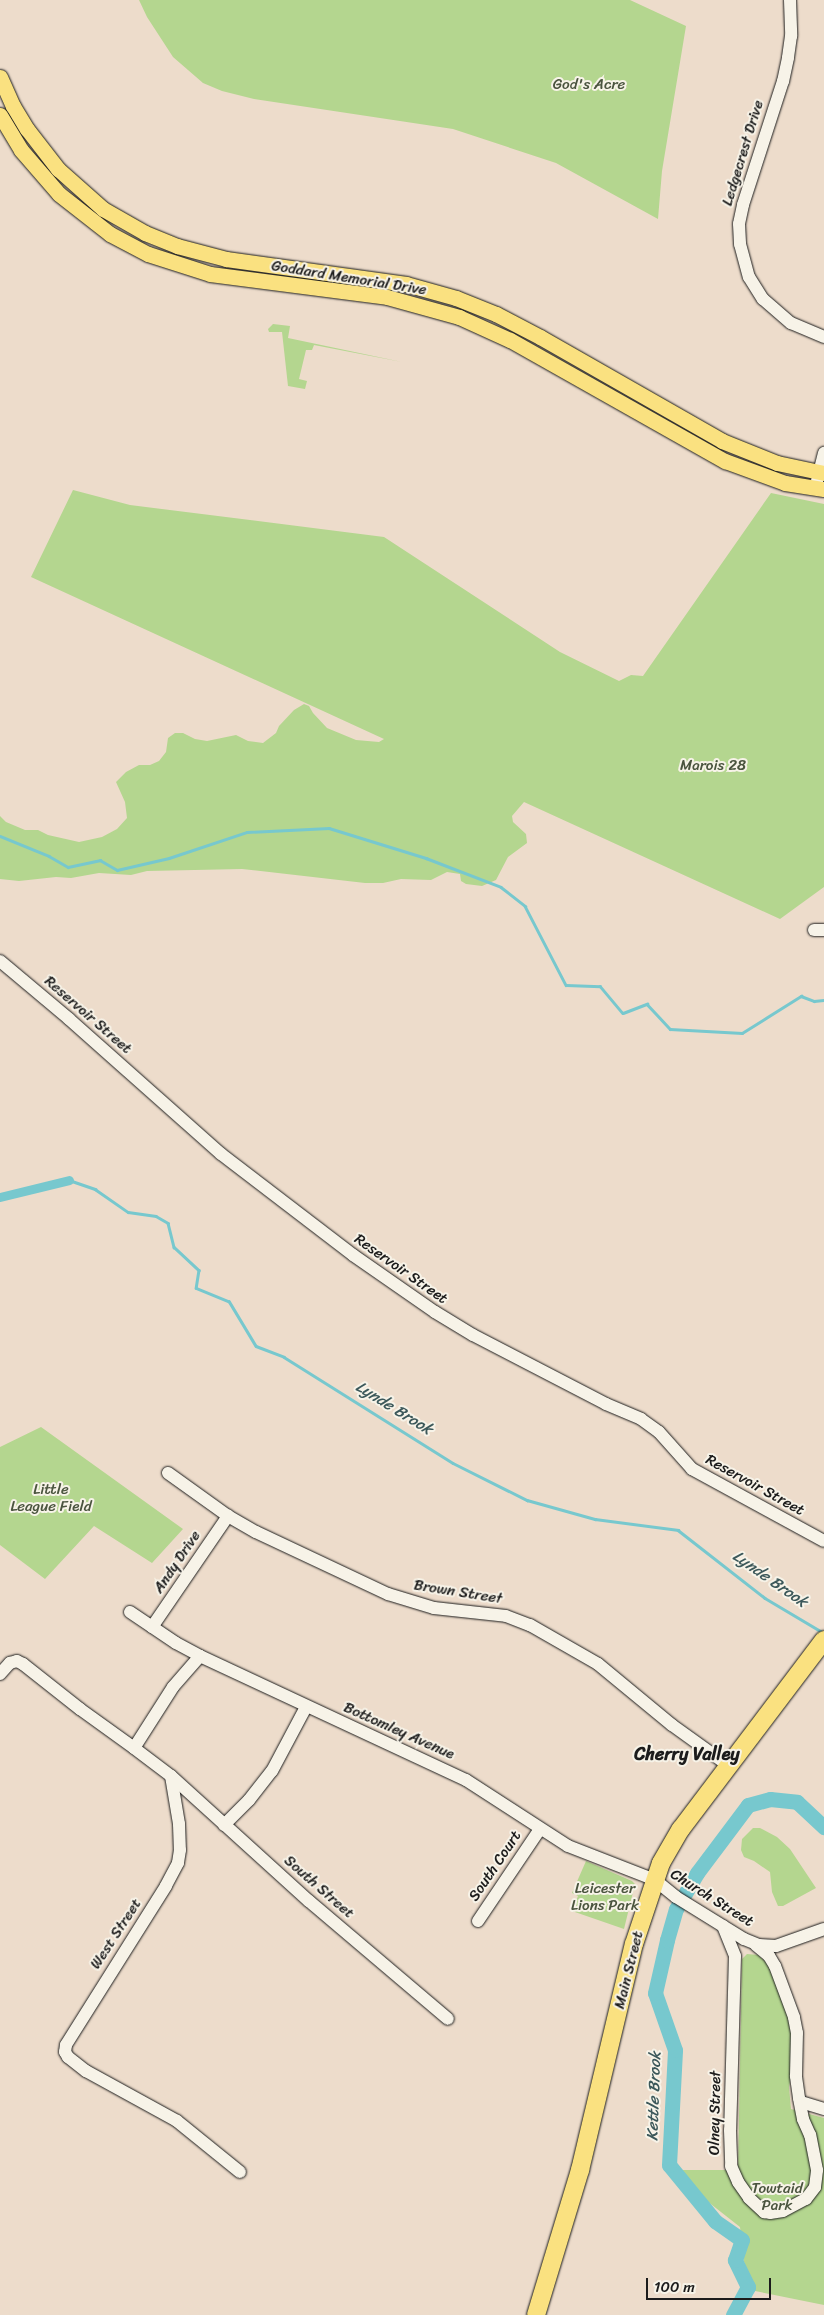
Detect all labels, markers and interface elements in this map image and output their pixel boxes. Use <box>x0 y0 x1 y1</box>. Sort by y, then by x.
park label: God's Acre <box>553 76 625 94</box>
street label: Ledgecrest Drive <box>718 98 768 208</box>
street label: Goddard Memorial Drive <box>270 257 428 299</box>
park label: Marois 28 <box>680 757 746 775</box>
street label: Reservoir Street <box>41 972 135 1058</box>
street label: Reservoir Street <box>351 1230 451 1308</box>
water label: Lynde Brook <box>352 1377 436 1439</box>
street label: Reservoir Street <box>703 1451 807 1519</box>
park label: Little League Field <box>10 1480 92 1515</box>
street label: Andy Drive <box>150 1527 204 1597</box>
water label: Lynde Brook <box>729 1546 811 1612</box>
street label: Brown Street <box>413 1576 503 1608</box>
street label: Bottomley Avenue <box>341 1698 457 1764</box>
district label: Cherry Valley <box>634 1743 740 1765</box>
street label: South Court <box>465 1827 525 1905</box>
street label: South Street <box>280 1852 358 1922</box>
street label: Church Street <box>667 1865 757 1931</box>
park label: Leicester Lions Park <box>571 1879 639 1914</box>
street label: West Street <box>87 1895 145 1973</box>
street label: Main Street <box>611 1929 647 2011</box>
water label: Kettle Brook <box>643 2051 665 2141</box>
street label: Olney Street <box>705 2070 725 2156</box>
park label: Towtaid Park <box>751 2179 803 2214</box>
scale bar <box>649 2268 774 2300</box>
text: 100 m <box>654 2274 695 2300</box>

